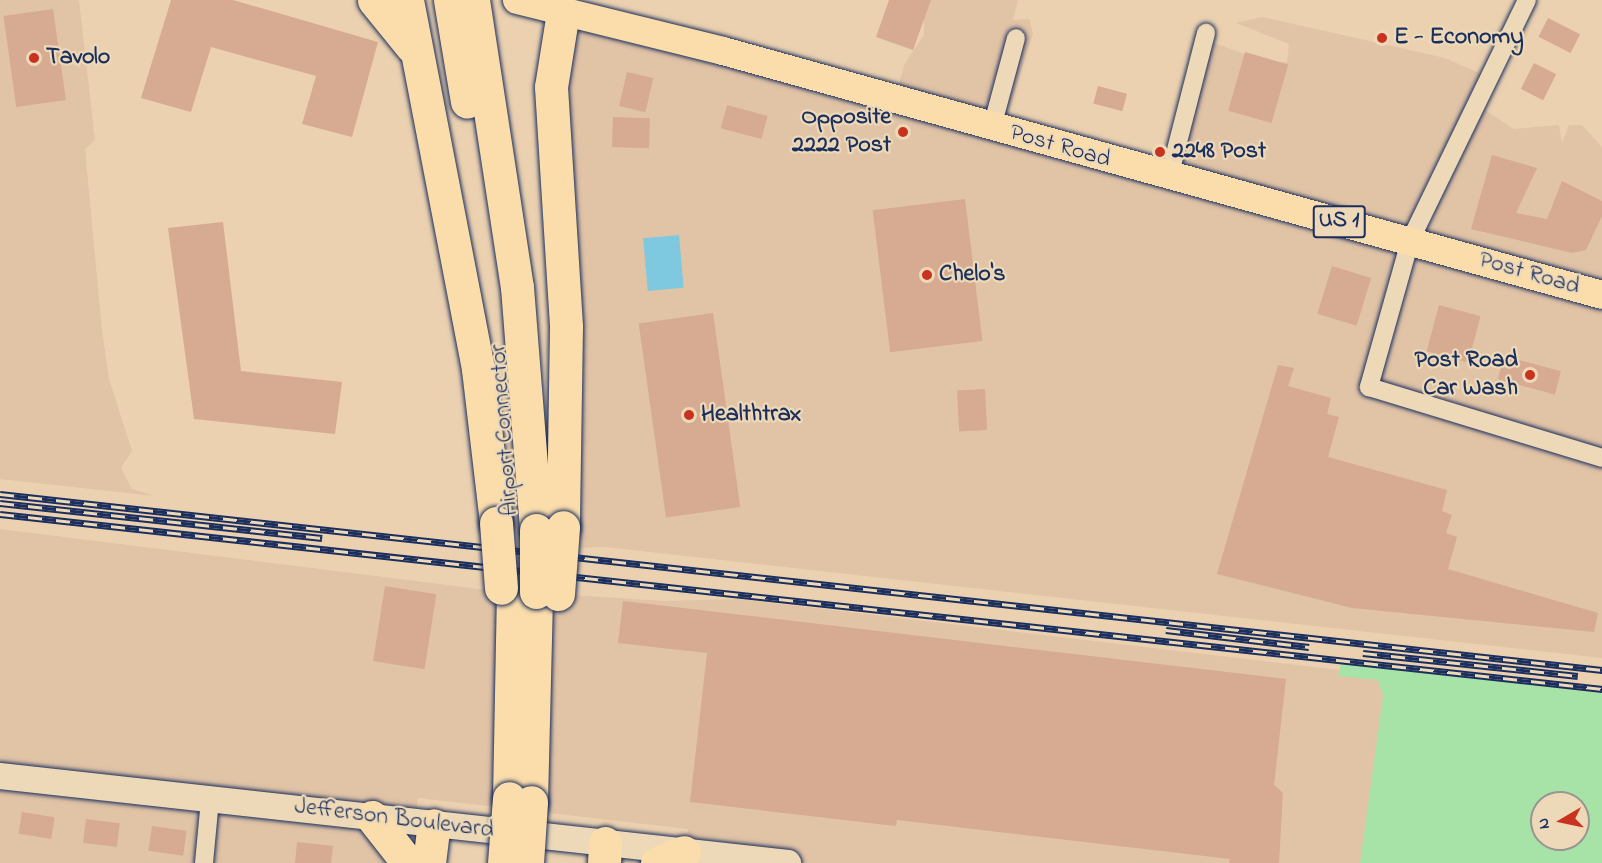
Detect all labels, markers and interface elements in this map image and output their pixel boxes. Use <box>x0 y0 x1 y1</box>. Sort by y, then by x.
place label: E - Economy <box>1394 24 1524 52</box>
marker: E - Economy <box>1375 31 1389 45</box>
place label: Tavolo <box>46 44 110 72</box>
marker: Tavolo <box>27 51 41 65</box>
place label: Opposite 2222 Post <box>792 104 891 160</box>
street label: Post Road <box>1006 119 1114 175</box>
marker: Opposite 2222 Post <box>896 125 910 139</box>
place label: 2248 Post <box>1172 138 1266 166</box>
marker: 2248 Post <box>1153 145 1167 159</box>
road number: US 1 <box>1312 203 1366 241</box>
street label: Post Road <box>1475 246 1583 302</box>
place label: Chelo's <box>939 261 1006 289</box>
marker: Chelo's <box>920 268 934 282</box>
street label: Airport Connector <box>485 343 525 517</box>
place label: Post Road Car Wash <box>1415 347 1518 403</box>
marker: Post Road Car Wash <box>1523 368 1537 382</box>
place label: Healthtrax <box>701 401 801 429</box>
marker: Healthtrax <box>682 408 696 422</box>
north arrow <box>1530 791 1590 851</box>
street label: Jefferson Boulevard <box>293 792 495 846</box>
text: N <box>1531 816 1557 831</box>

